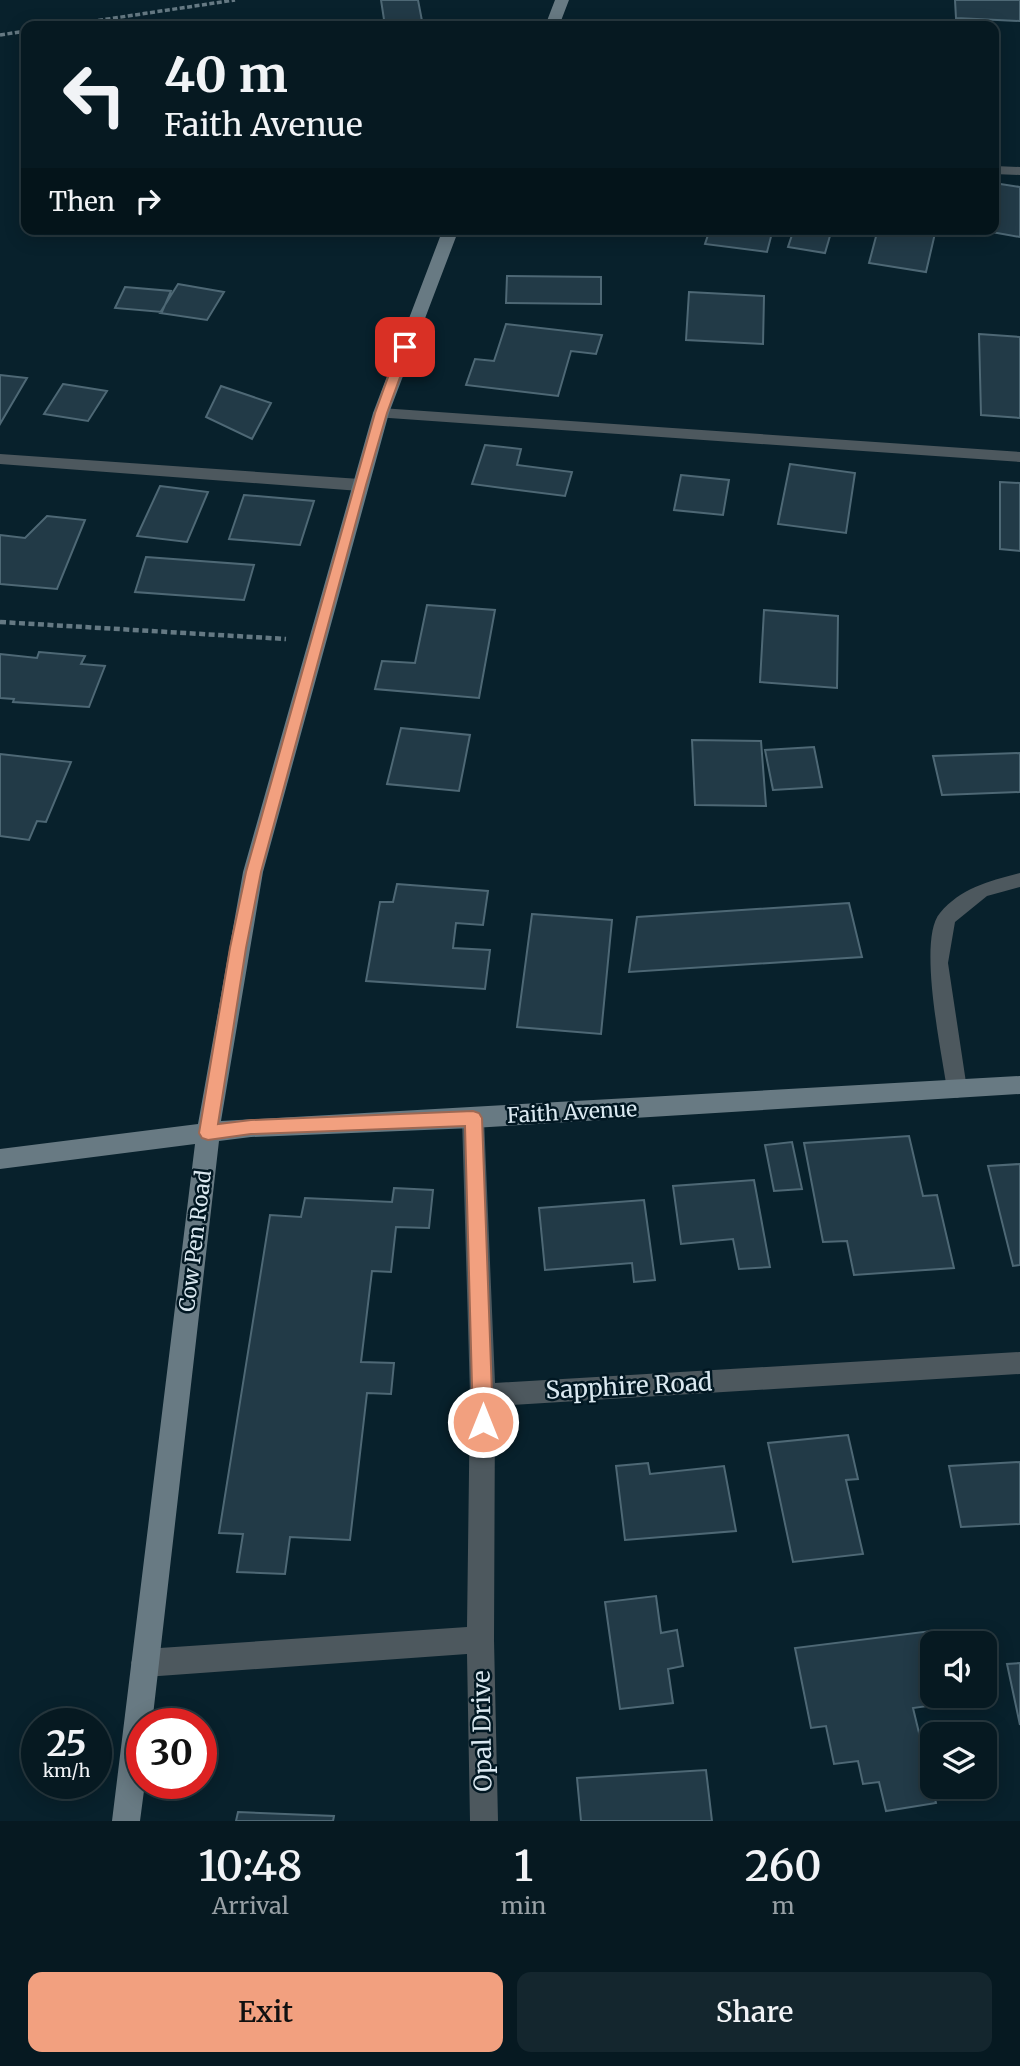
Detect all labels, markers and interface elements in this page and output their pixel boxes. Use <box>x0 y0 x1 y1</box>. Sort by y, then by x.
text: 40 m <box>164 44 288 105</box>
icon: left <box>49 49 140 140</box>
text: Faith Avenue <box>164 105 363 145</box>
icon: right <box>129 182 167 220</box>
text: Then <box>49 185 115 218</box>
pin <box>375 317 435 377</box>
icon: arrive <box>386 328 424 366</box>
street label: Faith Avenue <box>506 1095 638 1129</box>
street label: Cow Pen Road <box>173 1168 217 1313</box>
street label: Sapphire Road <box>545 1366 713 1406</box>
position arrow <box>446 1385 520 1459</box>
map controls <box>920 1631 997 1799</box>
button: sound <box>920 1631 997 1708</box>
street label: Opal Drive <box>465 1670 499 1792</box>
speed limit sign: 30 <box>126 1708 217 1799</box>
text: 25 <box>46 1722 87 1766</box>
button: layers <box>920 1722 997 1799</box>
text: km/h <box>43 1759 90 1782</box>
text: 10:48 <box>198 1840 302 1892</box>
text: 1 <box>514 1840 533 1892</box>
text: 260 <box>745 1840 822 1892</box>
text: Arrival <box>212 1891 289 1920</box>
text: min <box>501 1891 546 1920</box>
text: m <box>772 1891 795 1920</box>
button: Exit <box>28 1972 503 2052</box>
button: Share <box>517 1972 992 2052</box>

